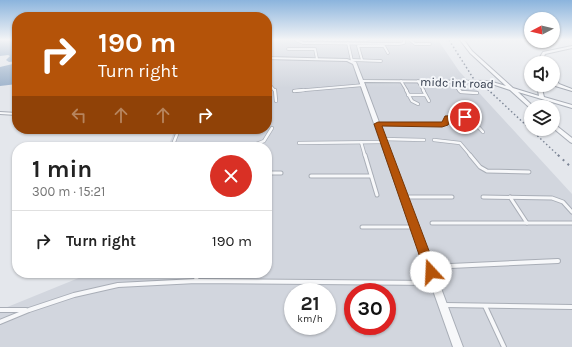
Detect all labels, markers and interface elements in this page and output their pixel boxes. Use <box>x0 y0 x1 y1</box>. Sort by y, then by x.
north arrow <box>524 12 560 48</box>
map controls <box>524 12 560 136</box>
text: 190 m <box>98 26 176 59</box>
icon: right <box>32 28 84 80</box>
button: sound <box>524 56 560 92</box>
text: Turn right <box>98 60 178 82</box>
street label: midc int road <box>420 75 494 91</box>
pin <box>448 100 482 134</box>
button: layers <box>524 100 560 136</box>
icon: left <box>68 104 90 126</box>
icon: ahead <box>110 104 132 126</box>
icon: ahead <box>152 104 174 126</box>
icon: right <box>194 104 216 126</box>
icon: arrive <box>454 106 476 128</box>
text: 1 min <box>32 155 92 183</box>
button: close <box>210 155 252 197</box>
text: 300 m · 15:21 <box>32 184 105 199</box>
icon: right <box>32 230 54 252</box>
text: Turn right <box>66 232 136 250</box>
text: 190 m <box>212 232 252 250</box>
position arrow <box>410 251 452 293</box>
speed limit sign: 30 <box>344 283 396 335</box>
text: 21 <box>300 292 320 315</box>
text: km/h <box>297 313 323 325</box>

